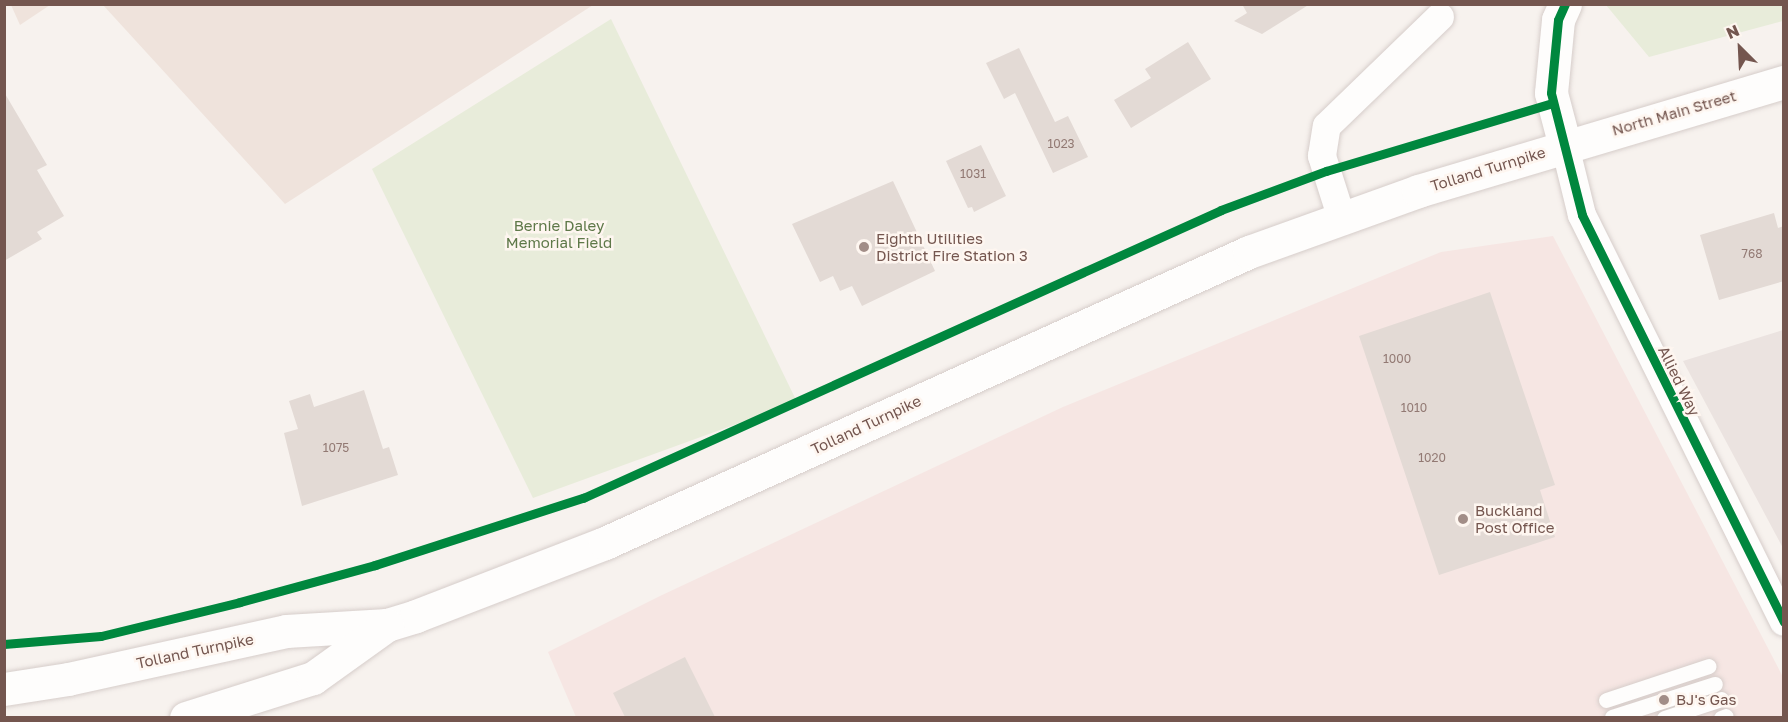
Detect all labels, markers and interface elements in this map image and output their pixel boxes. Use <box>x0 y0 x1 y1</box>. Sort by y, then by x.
north arrow <box>1710 18 1770 78</box>
text: N <box>1723 20 1742 43</box>
street label: North Main Street <box>1610 87 1738 139</box>
house number: 1023 <box>1047 137 1075 151</box>
street label: Tolland Turnpike <box>1428 143 1548 195</box>
house number: 1031 <box>960 167 986 181</box>
park label: Bernie Daley Memorial Field <box>506 216 612 251</box>
place label: Eighth Utilities District Fire Station 3 <box>876 229 1028 264</box>
marker: Eighth Utilities District Fire Station 3 <box>857 240 871 254</box>
house number: 768 <box>1742 247 1762 261</box>
street label: Allied Way <box>1654 343 1704 419</box>
house number: 1000 <box>1383 352 1411 366</box>
street label: Tolland Turnpike <box>808 392 924 458</box>
house number: 1010 <box>1401 401 1427 415</box>
house number: 1075 <box>323 441 349 455</box>
house number: 1020 <box>1418 451 1446 465</box>
place label: Buckland Post Office <box>1475 501 1554 536</box>
marker: Buckland Post Office <box>1456 512 1470 526</box>
street label: Tolland Turnpike <box>135 630 255 672</box>
place label: BJ's Gas <box>1676 691 1736 709</box>
marker: BJ's Gas <box>1657 693 1671 707</box>

